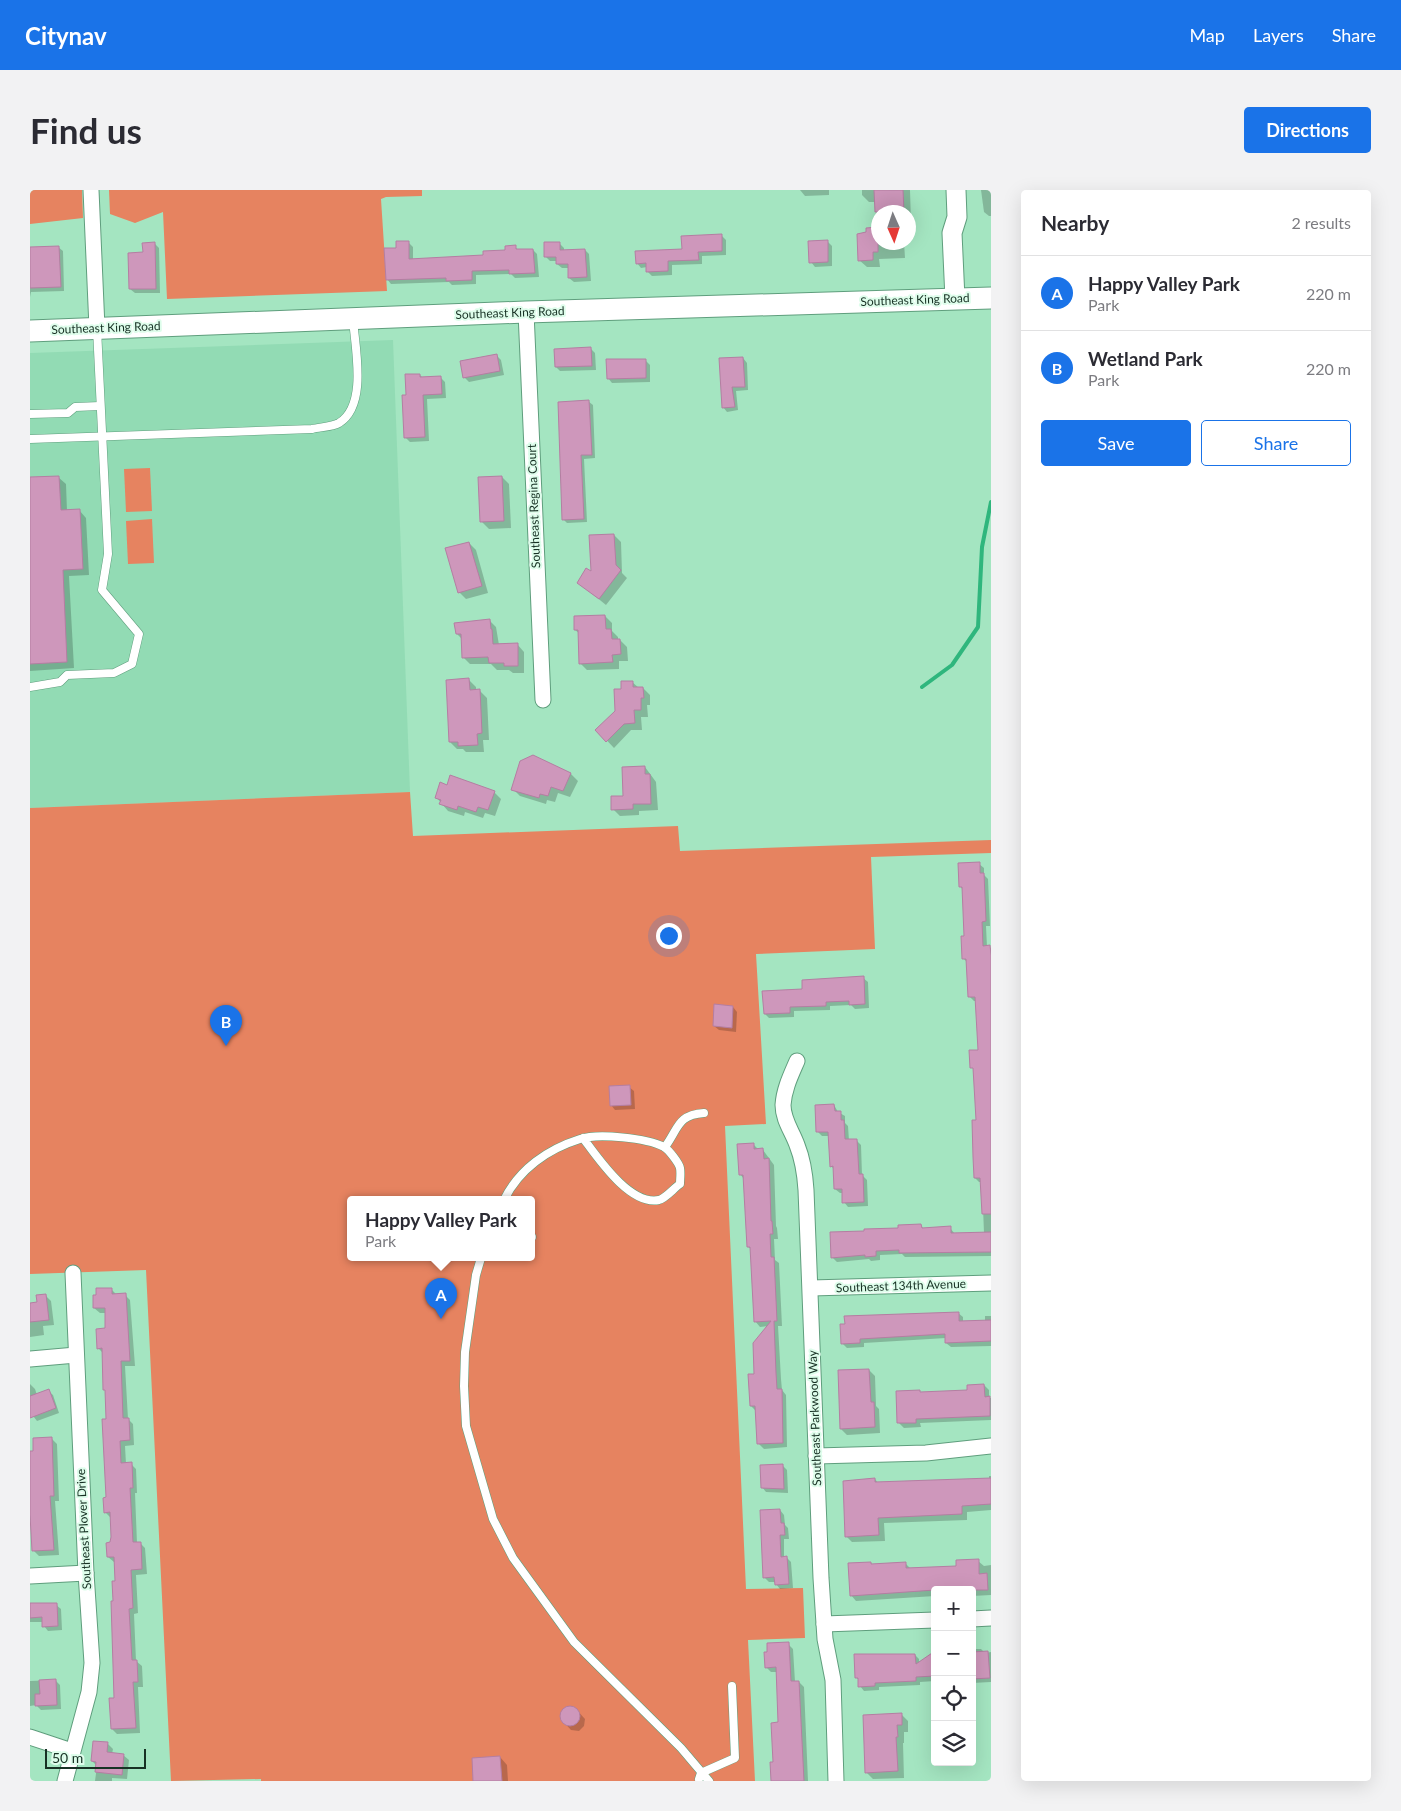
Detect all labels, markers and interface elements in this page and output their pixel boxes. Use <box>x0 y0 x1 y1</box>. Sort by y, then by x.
text: Citynav <box>25 21 107 50</box>
text: Map <box>1189 24 1225 46</box>
text: Layers <box>1253 24 1304 46</box>
text: Share <box>1332 24 1376 46</box>
button: Directions <box>1244 107 1371 153</box>
text: Find us <box>30 109 142 151</box>
north arrow <box>871 205 916 250</box>
text: Nearby <box>1041 210 1109 235</box>
text: 2 results <box>1291 213 1351 232</box>
text: Happy Valley Park <box>1088 272 1240 295</box>
text: A <box>1051 284 1063 303</box>
text: 220 m <box>1306 284 1351 303</box>
street label: Southeast King Road <box>860 290 970 309</box>
text: Park <box>1088 295 1119 314</box>
street label: Southeast King Road <box>455 303 565 322</box>
street label: Southeast King Road <box>51 318 161 337</box>
text: Wetland Park <box>1088 347 1203 370</box>
text: B <box>1052 359 1062 378</box>
text: 220 m <box>1306 359 1351 378</box>
text: Park <box>1088 370 1119 389</box>
button: Save <box>1041 420 1191 466</box>
button: Share <box>1201 420 1351 466</box>
street label: Southeast Regina Court <box>524 443 543 568</box>
your location <box>656 923 682 949</box>
pin: B <box>210 1005 242 1046</box>
popup <box>347 1196 535 1261</box>
text: Happy Valley Park <box>365 1208 517 1231</box>
text: Park <box>365 1231 396 1250</box>
street label: Southeast 134th Avenue <box>836 1276 966 1295</box>
pin: A <box>425 1278 457 1319</box>
street label: Southeast Parkwood Way <box>805 1349 824 1486</box>
street label: Southeast Plover Drive <box>73 1468 94 1590</box>
map controls <box>931 1586 976 1766</box>
button: + <box>931 1586 976 1631</box>
button: − <box>931 1631 976 1676</box>
button: locate <box>931 1676 976 1721</box>
button: layers <box>931 1721 976 1766</box>
scale bar <box>45 1746 146 1769</box>
text: 50 m <box>52 1749 83 1766</box>

